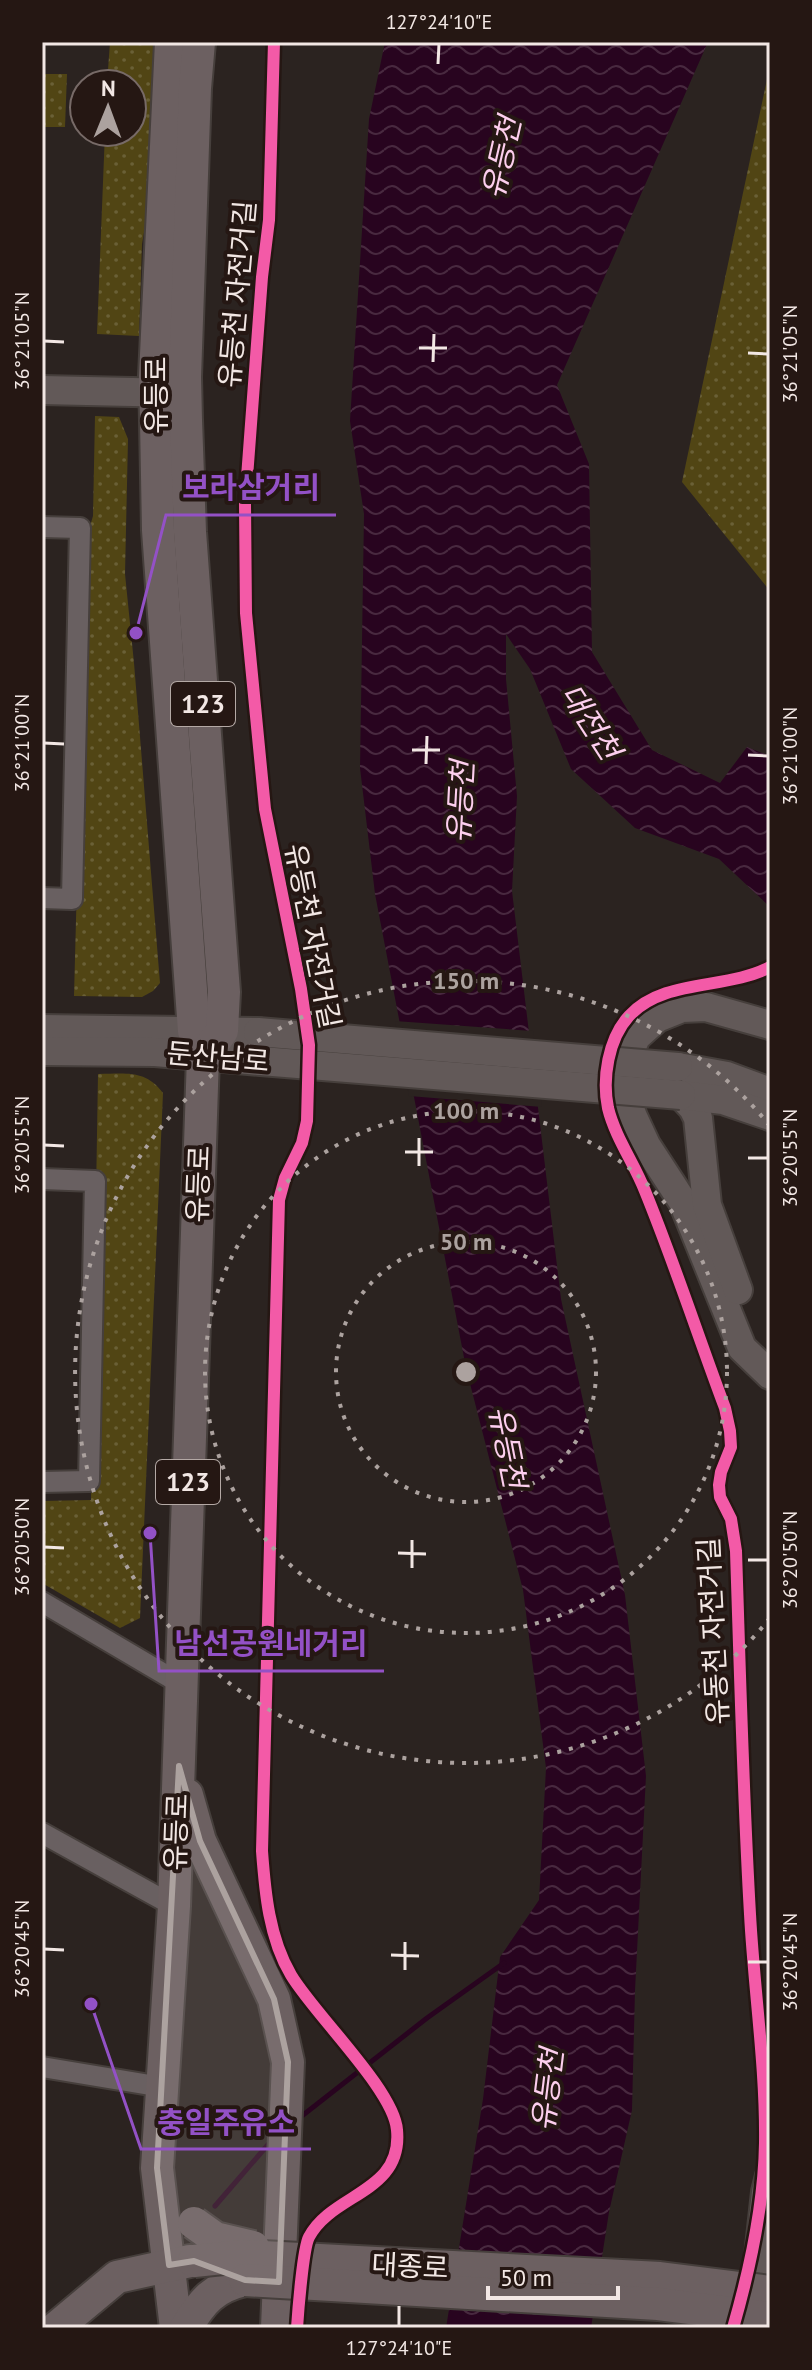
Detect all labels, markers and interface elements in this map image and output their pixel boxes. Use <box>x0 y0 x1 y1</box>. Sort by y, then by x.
text: 127°24'10"E <box>386 9 492 35</box>
north arrow <box>68 68 148 148</box>
text: N <box>101 74 116 102</box>
water label: 유등천 <box>472 110 530 202</box>
street label: 유등천 자전거길 <box>210 199 263 389</box>
text: 36°21'05"N <box>9 292 35 390</box>
text: 36°21'05"N <box>777 305 803 403</box>
street label: 유등로 <box>137 356 174 434</box>
callout: 보라삼거리 <box>166 461 336 515</box>
text: 보라삼거리 <box>182 467 320 506</box>
water label: 대전천 <box>552 676 632 769</box>
road number: 123 <box>171 682 235 726</box>
text: 36°21'00"N <box>9 694 35 792</box>
text: 36°21'00"N <box>777 707 803 805</box>
water label: 유등천 <box>438 756 481 844</box>
street label: 유등천 자전거길 <box>277 840 350 1032</box>
text: 150 m <box>433 965 499 996</box>
street label: 둔산남로 <box>165 1034 271 1079</box>
text: 100 m <box>433 1095 499 1126</box>
text: 36°20'55"N <box>9 1096 35 1194</box>
text: 36°20'55"N <box>777 1109 803 1207</box>
street label: 유등로 <box>178 1145 217 1223</box>
text: 50 m <box>440 1226 492 1257</box>
centre of rings <box>452 1358 480 1386</box>
water label: 유등천 <box>481 1402 536 1494</box>
road number: 123 <box>156 1460 220 1504</box>
text: 36°20'50"N <box>9 1498 35 1596</box>
text: 36°20'50"N <box>777 1511 803 1609</box>
street label: 유동천 자전거길 <box>689 1536 736 1726</box>
callout: 남선공원네거리 <box>159 1617 384 1671</box>
text: 남선공원네거리 <box>174 1623 368 1662</box>
street label: 유등로 <box>156 1793 195 1871</box>
text: 36°20'45"N <box>9 1900 35 1998</box>
text: 36°20'45"N <box>777 1913 803 2011</box>
water label: 유등천 <box>522 2043 571 2133</box>
callout: 충일주유소 <box>141 2095 311 2149</box>
text: 충일주유소 <box>157 2102 295 2141</box>
street label: 대종로 <box>370 2245 450 2286</box>
scale bar <box>488 2250 618 2300</box>
text: 50 m <box>500 2262 552 2293</box>
text: 127°24'10"E <box>346 2335 452 2361</box>

